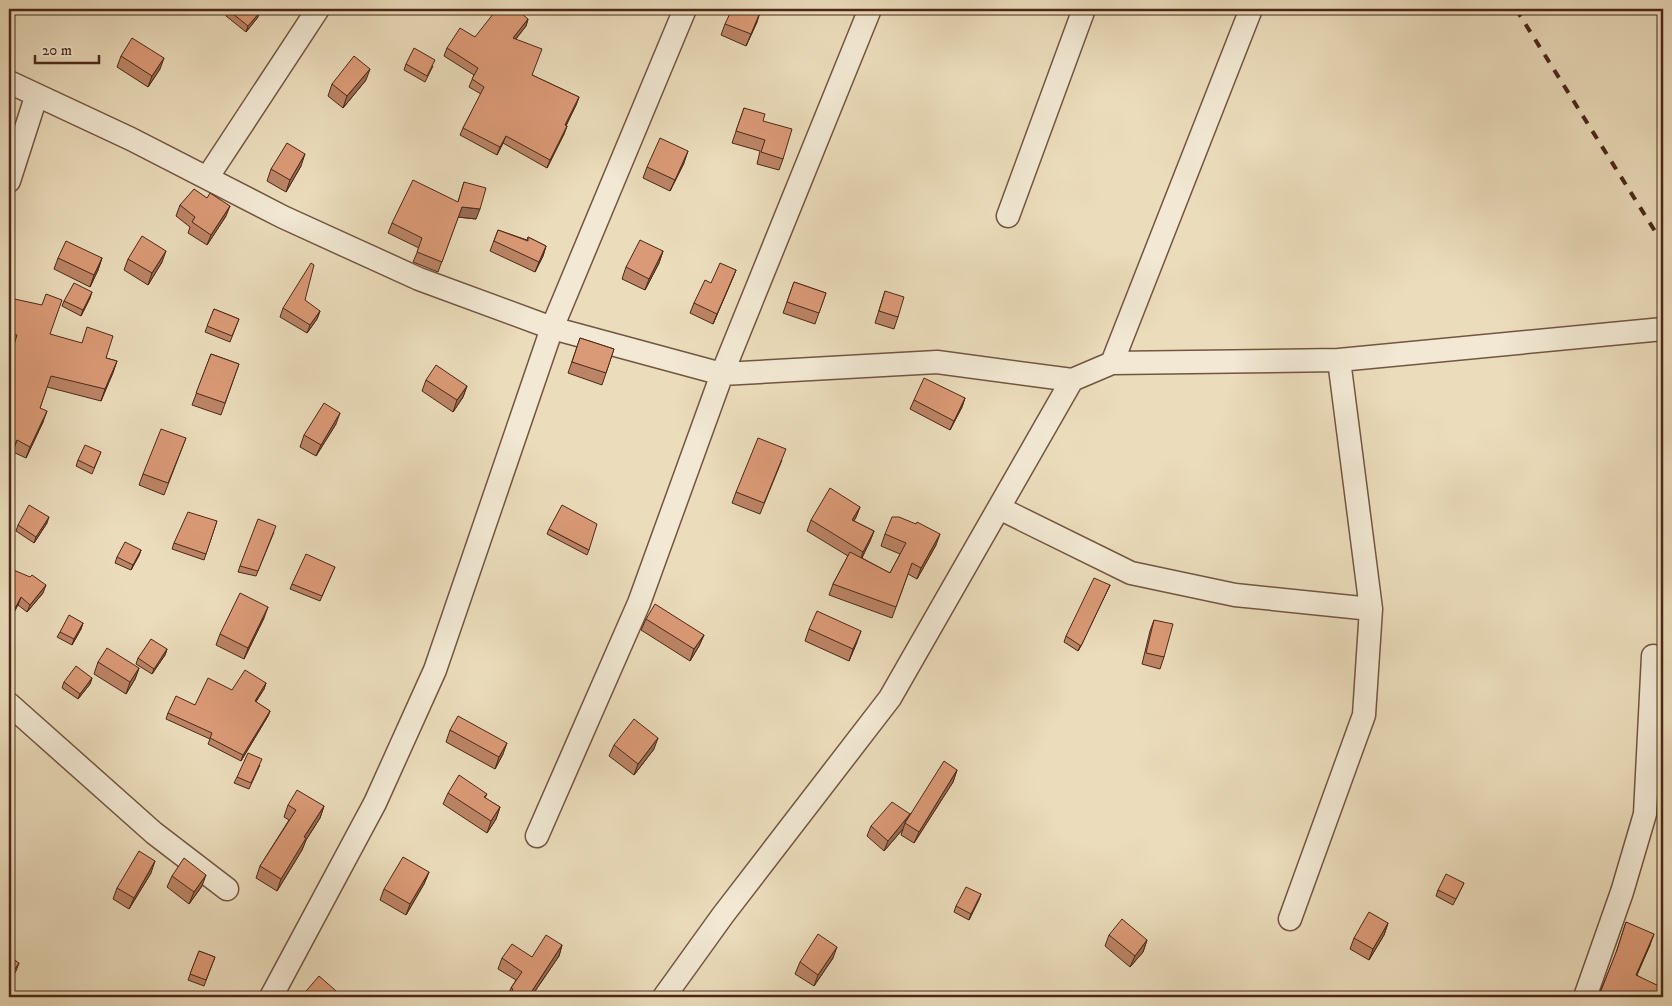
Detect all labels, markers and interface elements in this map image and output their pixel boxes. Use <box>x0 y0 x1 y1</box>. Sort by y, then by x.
scale bar <box>35 32 99 64</box>
text: 20 m <box>42 41 72 60</box>

